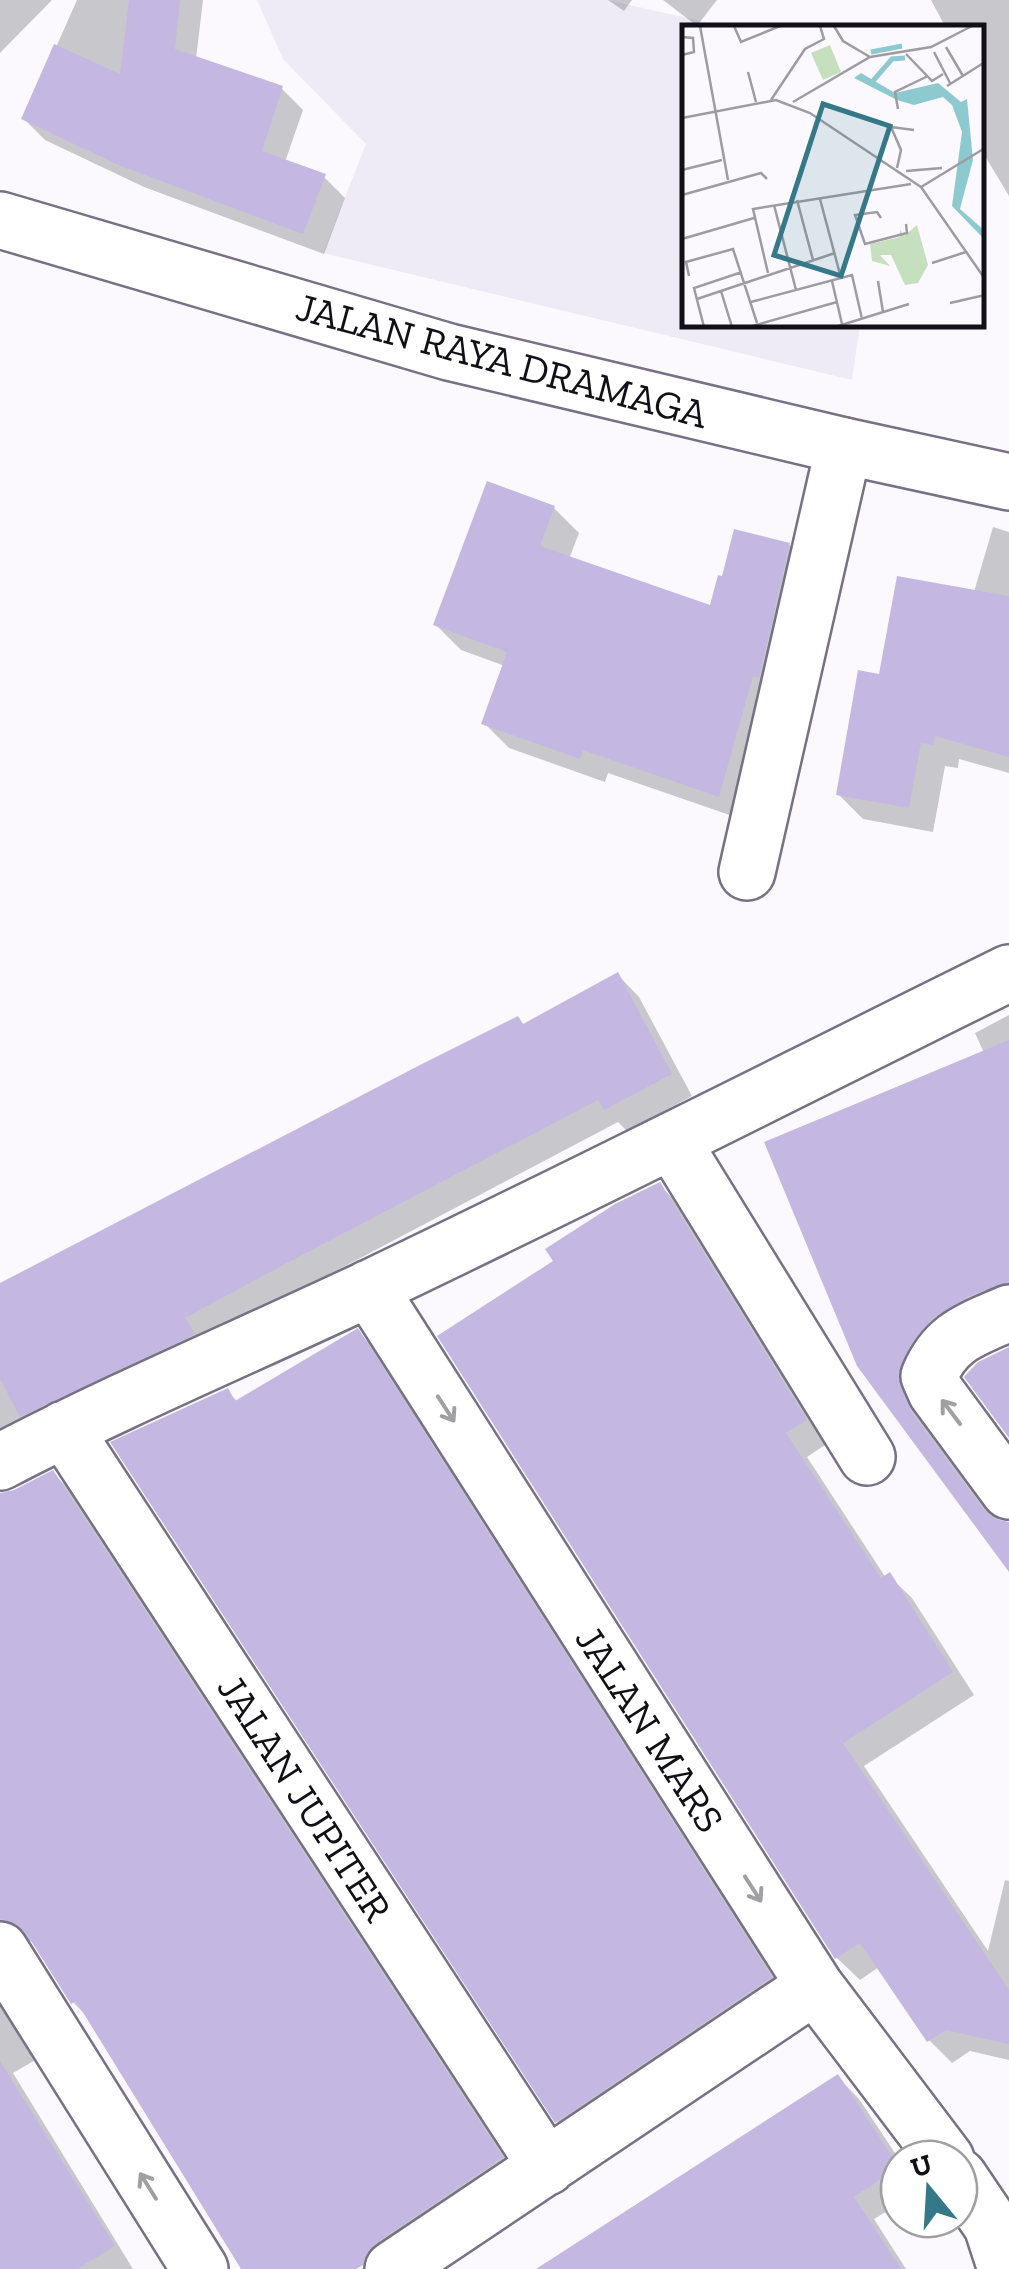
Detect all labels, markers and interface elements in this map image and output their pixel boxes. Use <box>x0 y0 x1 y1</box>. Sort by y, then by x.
inset map <box>682 25 984 328</box>
street label: JALAN RAYA DRAMAGA <box>291 282 714 438</box>
one-way arrow <box>436 1394 457 1422</box>
one-way arrow <box>941 1399 962 1426</box>
street label: JALAN MARS <box>566 1617 734 1841</box>
street label: JALAN JUPITER <box>208 1666 403 1930</box>
one-way arrow <box>742 1874 763 1903</box>
north arrow <box>879 2139 979 2239</box>
text: U <box>907 2147 936 2185</box>
one-way arrow <box>138 2173 158 2201</box>

